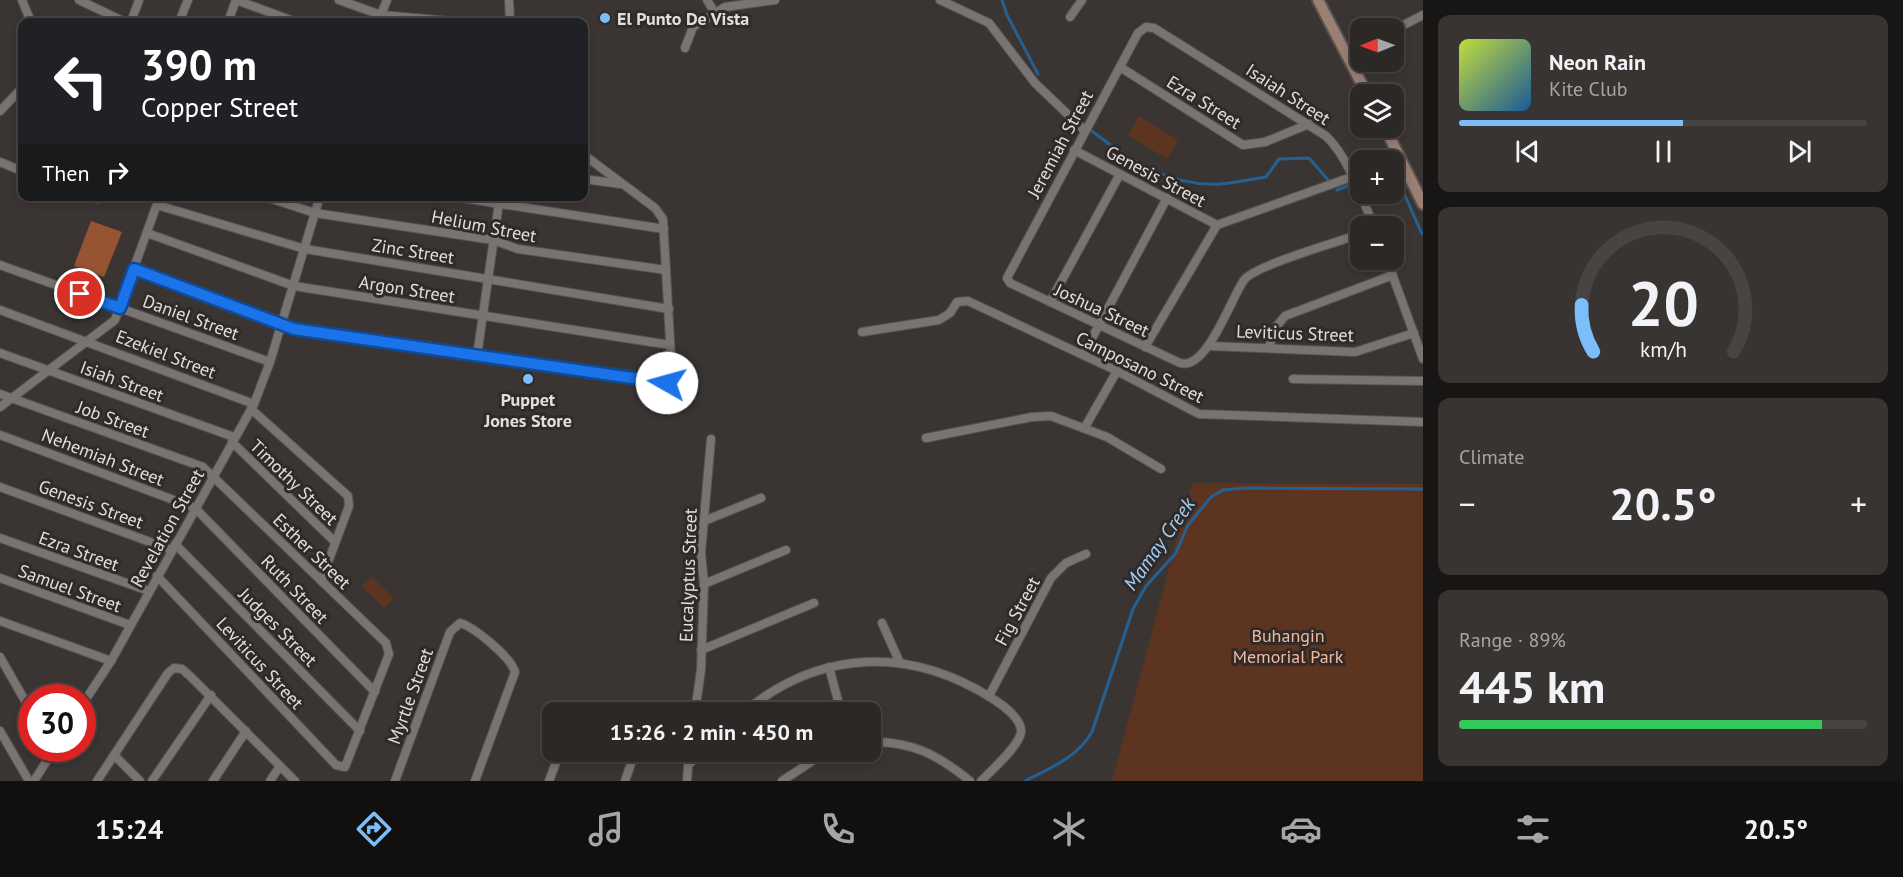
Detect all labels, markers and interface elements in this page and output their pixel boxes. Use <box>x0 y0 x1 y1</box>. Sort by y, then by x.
place label: El Punto De Vista <box>617 7 749 30</box>
marker: El Punto De Vista <box>598 11 612 25</box>
north arrow <box>1350 18 1404 72</box>
map controls <box>1350 18 1404 270</box>
text: 390 m <box>141 37 257 92</box>
icon: left <box>42 42 120 120</box>
text: Neon Rain <box>1549 48 1646 76</box>
street label: Isaiah Street <box>1241 58 1335 130</box>
street label: Ezra Street <box>1162 70 1246 134</box>
text: Kite Club <box>1549 76 1627 102</box>
button: layers <box>1350 84 1404 138</box>
street label: Jeremiah Street <box>1022 86 1098 203</box>
text: Copper Street <box>141 90 298 124</box>
icon: previous <box>1511 135 1544 168</box>
icon: pause <box>1647 135 1680 168</box>
icon: next <box>1783 135 1816 168</box>
street label: Genesis Street <box>1102 140 1210 212</box>
button: + <box>1350 150 1404 204</box>
icon: right <box>101 156 134 189</box>
text: Then <box>42 159 89 187</box>
street label: Helium Street <box>430 205 538 247</box>
button: − <box>1350 216 1404 270</box>
street label: Zinc Street <box>370 233 456 269</box>
text: 20 <box>1628 262 1698 343</box>
pin <box>54 268 105 319</box>
street label: Argon Street <box>357 270 457 308</box>
icon: arrive <box>63 277 96 310</box>
street label: Joshua Street <box>1050 278 1153 342</box>
street label: Daniel Street <box>140 289 242 345</box>
street label: Leviticus Street <box>1236 319 1354 347</box>
street label: Ezekiel Street <box>113 324 219 384</box>
street label: Camposano Street <box>1072 326 1208 408</box>
text: km/h <box>1639 335 1686 363</box>
position arrow <box>635 351 699 415</box>
street label: Isiah Street <box>77 355 167 407</box>
marker: Puppet Jones Store <box>521 372 535 386</box>
place label: Puppet Jones Store <box>483 388 572 432</box>
street label: Job Street <box>73 395 152 443</box>
street label: Nehemiah Street <box>39 423 167 491</box>
street label: Timothy Street <box>245 434 343 530</box>
text: Climate <box>1459 444 1525 470</box>
street label: Revelation Street <box>125 465 209 591</box>
street label: Genesis Street <box>35 474 147 534</box>
text: 20.5° <box>1609 474 1717 532</box>
text: − <box>1459 482 1476 525</box>
text: + <box>1850 482 1867 525</box>
water label: Mamay Creek <box>1117 492 1201 596</box>
street label: Esther Street <box>268 508 356 594</box>
street label: Eucalyptus Street <box>674 508 702 642</box>
street label: Ezra Street <box>36 526 122 576</box>
street label: Ruth Street <box>257 550 333 628</box>
street label: Samuel Street <box>15 559 125 617</box>
street label: Fig Street <box>989 573 1045 649</box>
street label: Judges Street <box>233 582 322 671</box>
street label: Leviticus Street <box>211 612 309 714</box>
park label: Buhangin Memorial Park <box>1233 624 1344 668</box>
text: Range · 89% <box>1459 627 1566 653</box>
street label: Myrtle Street <box>382 645 438 747</box>
text: 445 km <box>1459 657 1605 715</box>
speed limit sign: 30 <box>18 684 96 762</box>
text: 15:26 · 2 min · 450 m <box>610 718 813 746</box>
icon: directions <box>353 808 395 850</box>
icon: music <box>585 808 627 850</box>
icon: phone <box>817 808 859 850</box>
icon: climate <box>1048 808 1090 850</box>
icon: car <box>1280 808 1322 850</box>
icon: filters <box>1512 808 1554 850</box>
text: 15:24 <box>95 812 163 846</box>
text: 20.5° <box>1744 812 1808 846</box>

